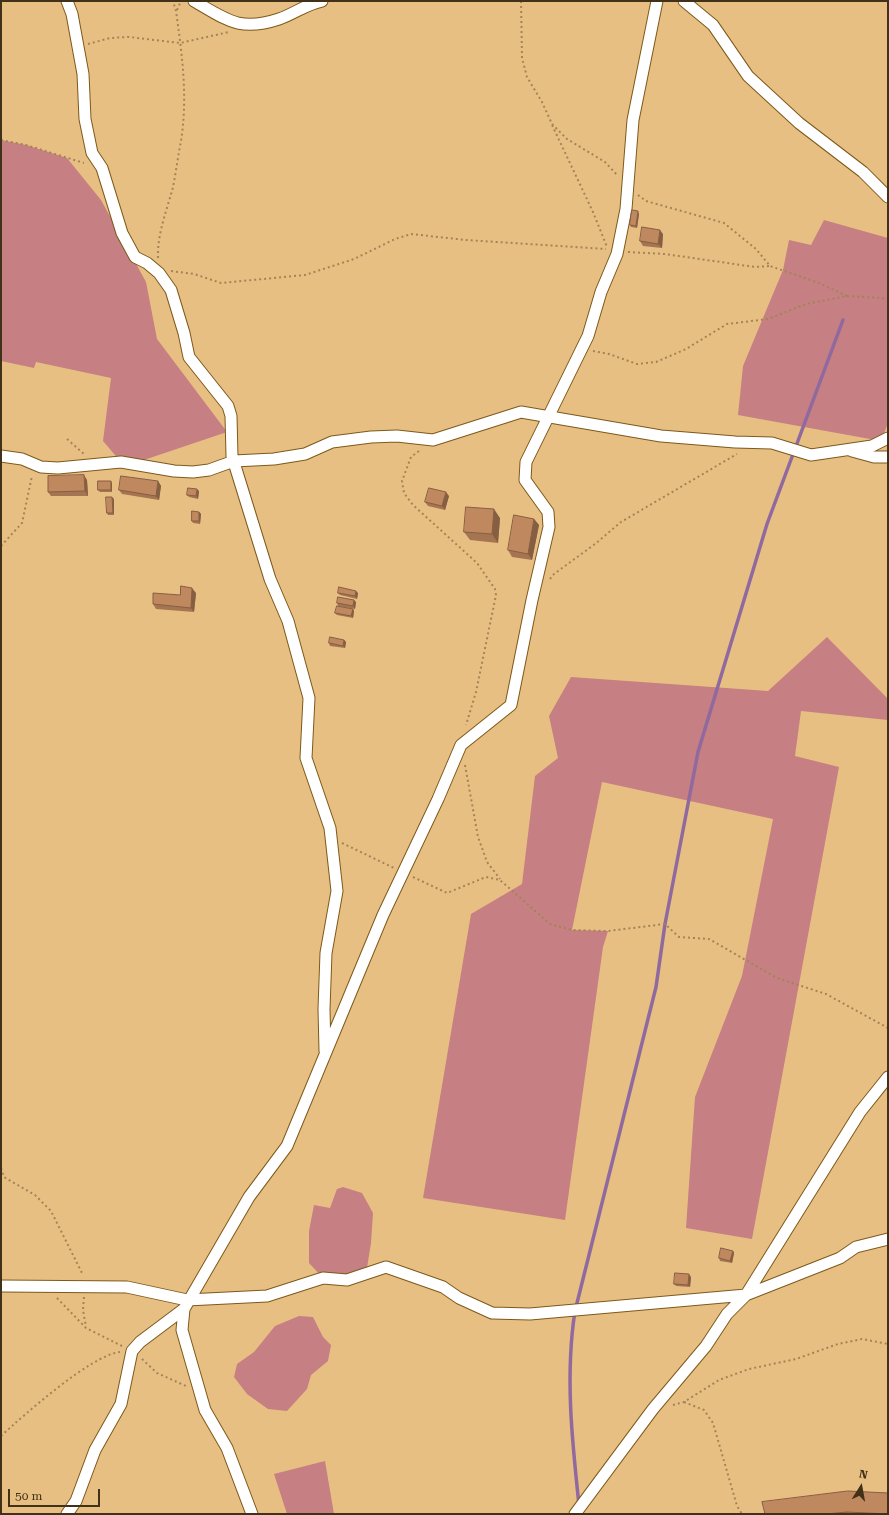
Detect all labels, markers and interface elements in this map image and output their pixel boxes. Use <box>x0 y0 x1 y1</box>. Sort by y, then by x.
north arrow <box>841 1467 881 1507</box>
text: N <box>858 1468 869 1482</box>
scale bar <box>10 1481 102 1507</box>
text: 50 m <box>15 1489 42 1503</box>

